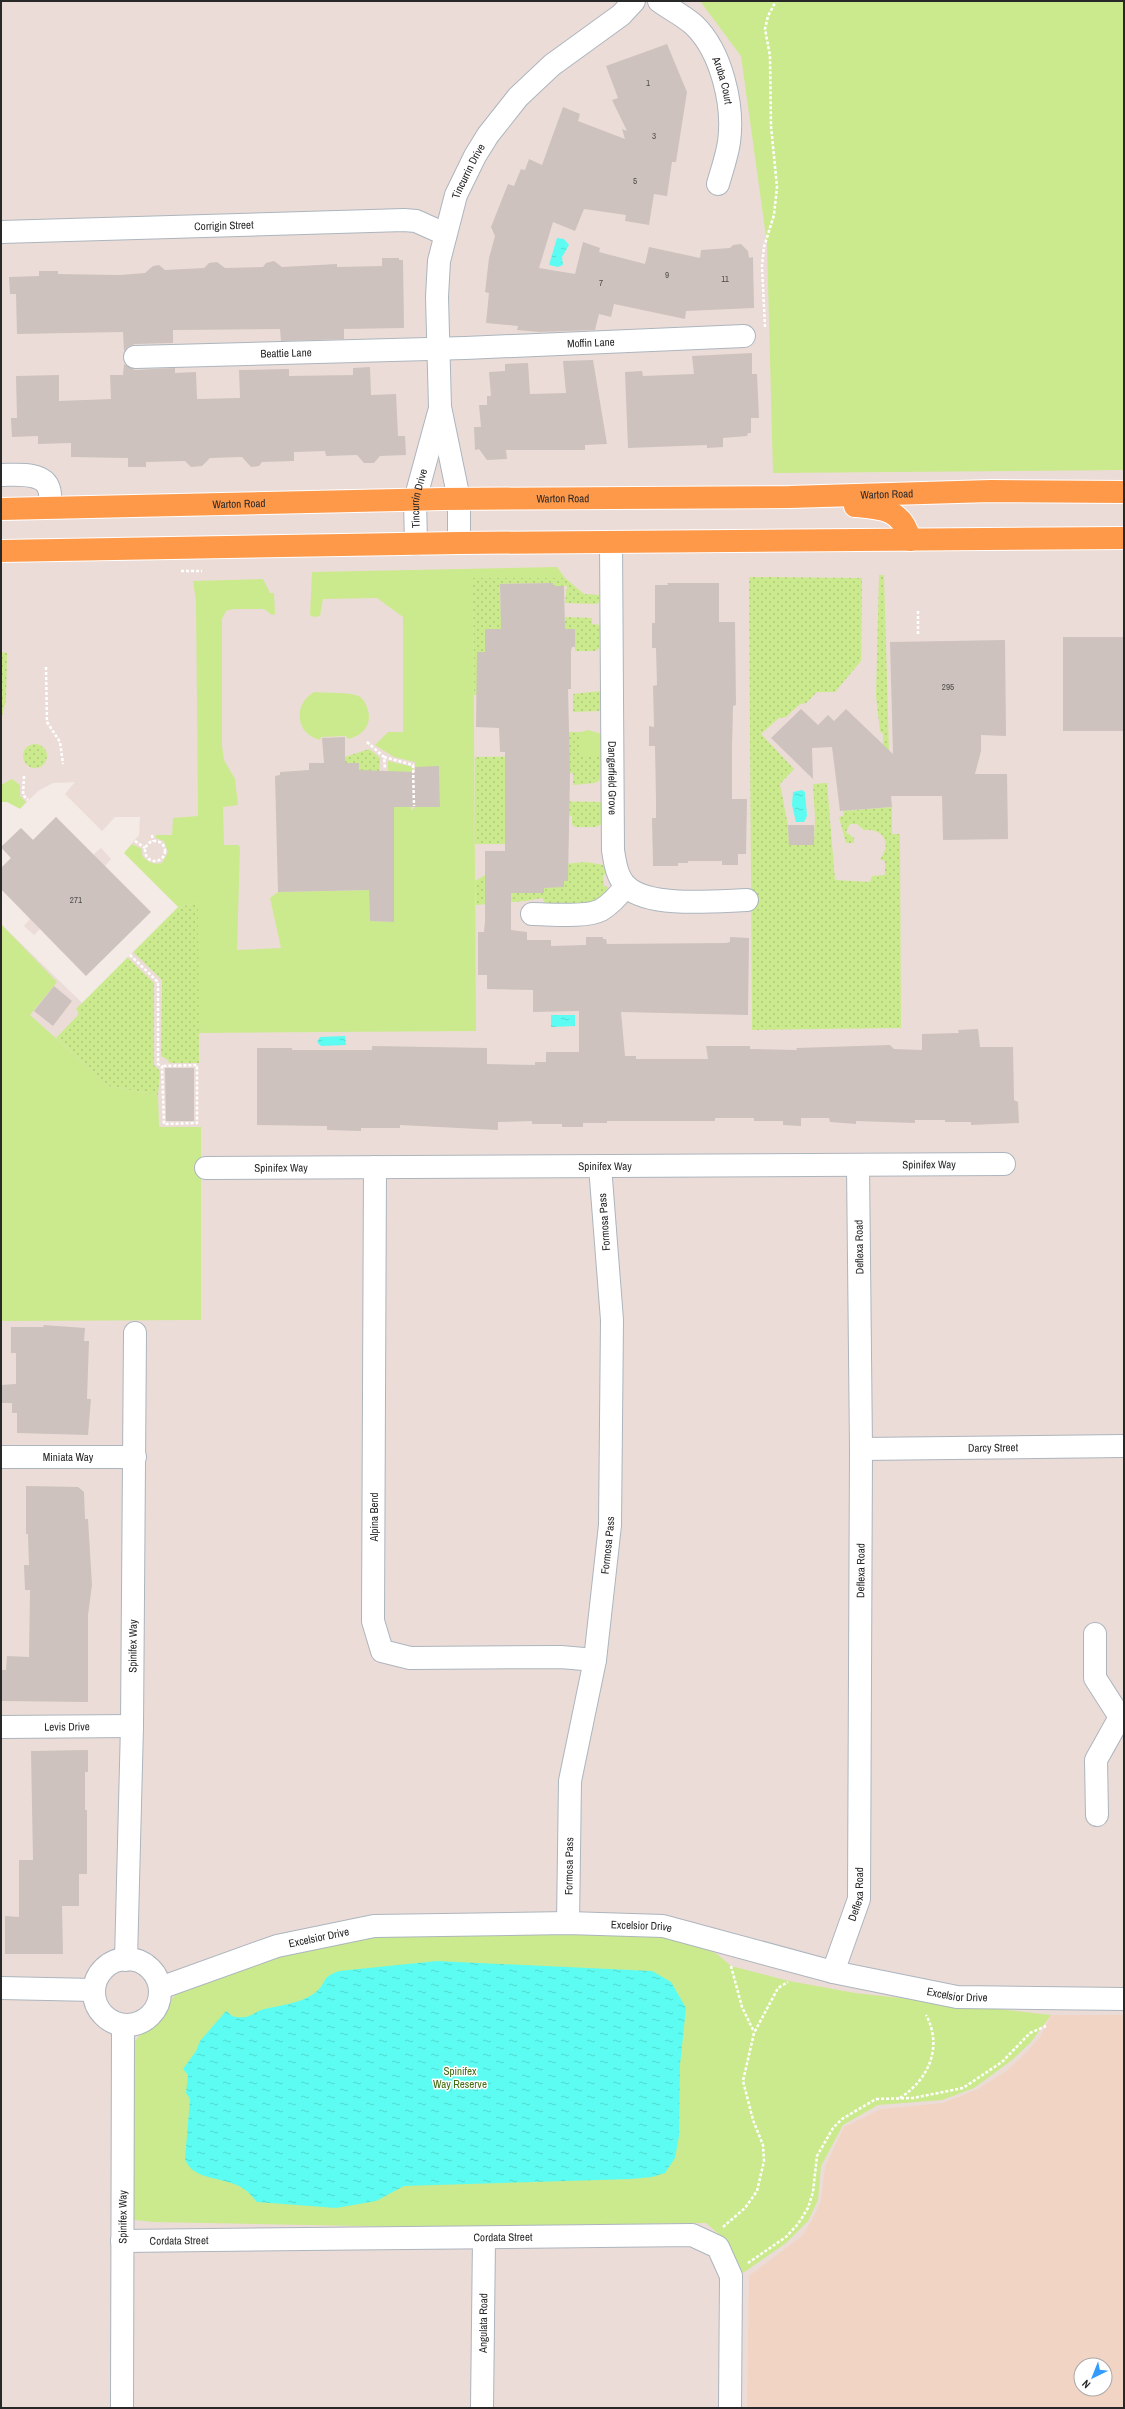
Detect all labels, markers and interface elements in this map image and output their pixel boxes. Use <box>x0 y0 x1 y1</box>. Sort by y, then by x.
street label: Aruba Court <box>709 54 736 106</box>
house number: 1 <box>646 77 650 89</box>
house number: 3 <box>652 130 656 142</box>
street label: Tincurrin Drive <box>448 141 488 200</box>
house number: 5 <box>633 175 637 187</box>
street label: Corrigin Street <box>194 217 254 233</box>
house number: 9 <box>665 269 669 281</box>
house number: 11 <box>721 273 729 285</box>
house number: 7 <box>599 277 603 289</box>
street label: Moffin Lane <box>567 335 615 351</box>
street label: Beattie Lane <box>260 345 312 361</box>
street label: Tincurrin Drive <box>408 467 430 528</box>
street label: Warton Road <box>860 486 914 502</box>
street label: Warton Road <box>536 491 589 505</box>
street label: Warton Road <box>212 496 266 511</box>
house number: 295 <box>942 681 954 693</box>
street label: Dangerfield Grove <box>605 741 620 815</box>
house number: 271 <box>70 894 82 906</box>
street label: Spinifex Way <box>902 1157 956 1172</box>
street label: Spinifex Way <box>578 1159 632 1173</box>
street label: Spinifex Way <box>254 1160 308 1175</box>
street label: Formosa Pass <box>595 1192 613 1251</box>
street label: Deflexa Road <box>852 1220 866 1274</box>
street label: Darcy Street <box>968 1440 1019 1455</box>
street label: Miniata Way <box>43 1450 94 1464</box>
street label: Alpina Bend <box>367 1492 381 1543</box>
street label: Formosa Pass <box>598 1516 617 1575</box>
street label: Deflexa Road <box>853 1543 868 1598</box>
street label: Spinifex Way <box>125 1619 140 1673</box>
street label: Levis Drive <box>44 1719 90 1734</box>
street label: Formosa Pass <box>561 1837 576 1895</box>
street label: Deflexa Road <box>845 1867 866 1923</box>
street label: Excelsior Drive <box>611 1917 674 1935</box>
street label: Excelsior Drive <box>287 1924 350 1950</box>
street label: Excelsior Drive <box>926 1984 988 2004</box>
park label: Spinifex Way Reserve <box>433 2064 487 2091</box>
street label: Spinifex Way <box>115 2190 130 2244</box>
street label: Cordata Street <box>473 2230 533 2244</box>
street label: Cordata Street <box>150 2233 209 2248</box>
street label: Angulata Road <box>476 2293 490 2354</box>
north arrow <box>1073 2357 1113 2397</box>
text: N <box>1079 2377 1093 2392</box>

